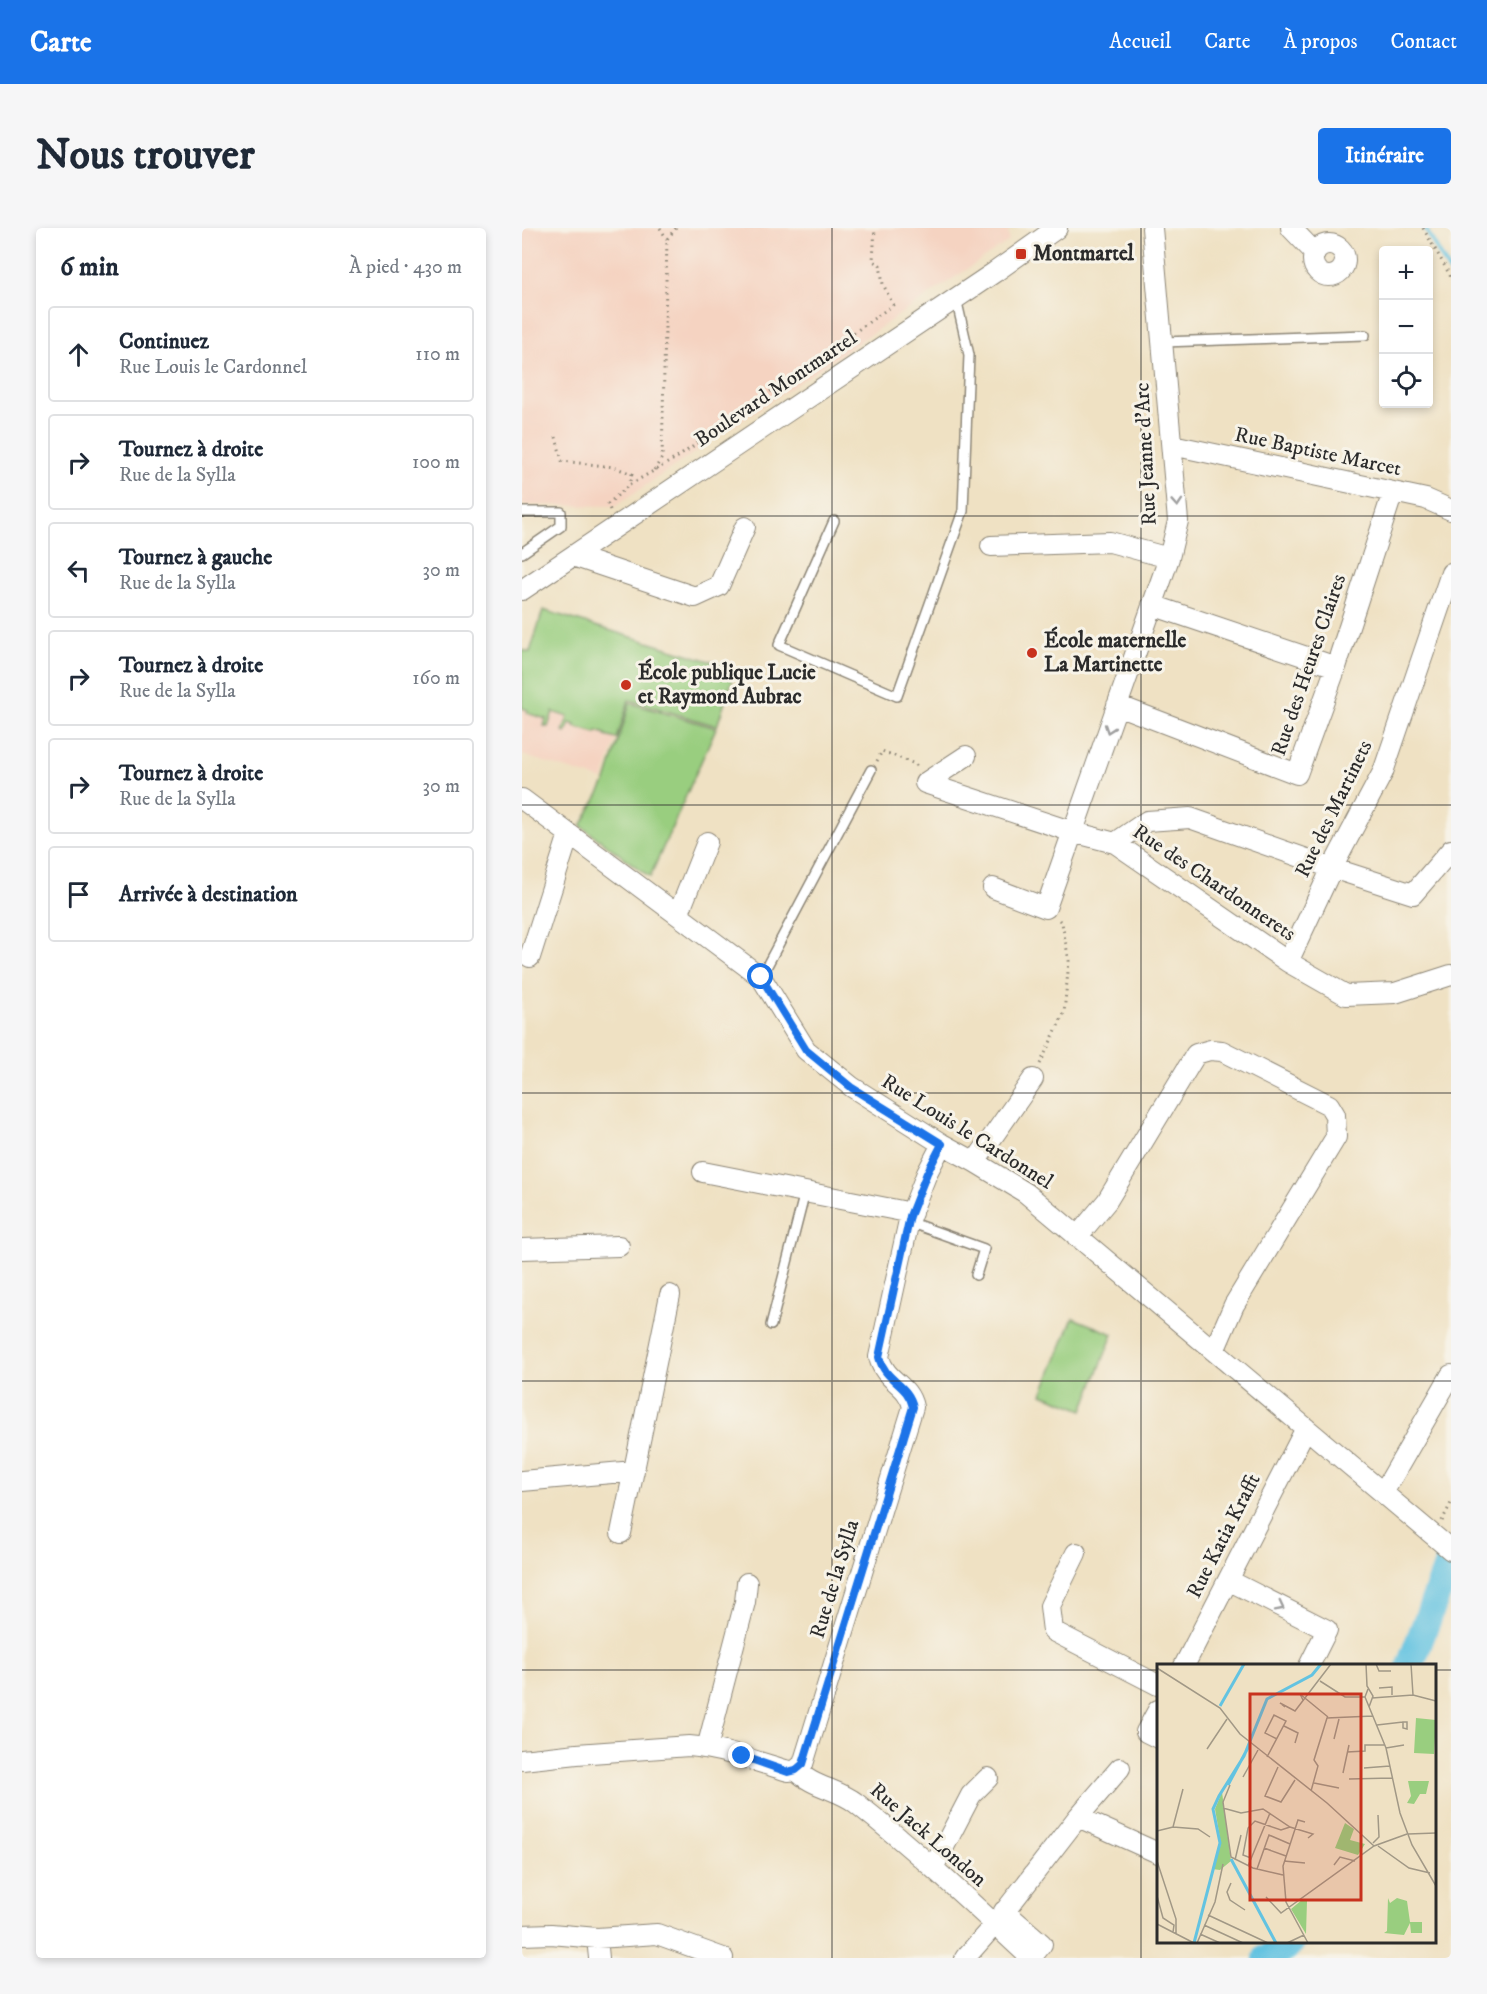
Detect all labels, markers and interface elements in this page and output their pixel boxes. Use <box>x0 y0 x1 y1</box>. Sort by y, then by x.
text: Carte <box>30 25 92 60</box>
text: Accueil <box>1109 29 1171 55</box>
text: Carte <box>1204 29 1250 55</box>
text: À propos <box>1283 29 1358 55</box>
text: Contact <box>1391 29 1457 55</box>
button: Itinéraire <box>1318 128 1451 184</box>
text: Nous trouver <box>36 130 255 182</box>
place label: Montmartel <box>1033 241 1135 267</box>
map controls <box>1379 246 1433 408</box>
button: + <box>1379 246 1433 300</box>
marker: Montmartel <box>1014 247 1028 261</box>
text: 6 min <box>60 251 119 284</box>
text: À pied · 430 m <box>349 255 462 280</box>
button: − <box>1379 300 1433 354</box>
street label: Boulevard Montmartel <box>690 325 863 453</box>
text: Continuez <box>119 328 209 355</box>
icon: ahead <box>62 338 95 371</box>
text: 110 m <box>415 342 460 367</box>
button: locate <box>1379 354 1433 408</box>
text: Rue Louis le Cardonnel <box>119 355 307 380</box>
street label: Rue Jeanne d'Arc <box>1129 382 1163 526</box>
street label: Rue Baptiste Marcet <box>1232 422 1404 482</box>
text: Tournez à droite <box>119 436 263 463</box>
icon: right <box>62 446 95 479</box>
text: 100 m <box>412 450 460 475</box>
text: Rue de la Sylla <box>119 463 236 488</box>
one-way arrow <box>1170 499 1183 508</box>
text: Tournez à gauche <box>119 544 272 571</box>
icon: left <box>62 554 95 587</box>
text: 30 m <box>422 558 460 583</box>
text: Rue de la Sylla <box>119 571 236 596</box>
street label: Rue des Heures Claires <box>1266 571 1352 759</box>
place label: École maternelle La Martinette <box>1044 626 1187 678</box>
marker: École maternelle La Martinette <box>1025 646 1039 660</box>
text: Tournez à droite <box>119 652 263 679</box>
place label: École publique Lucie et Raymond Aubrac <box>638 658 816 710</box>
icon: right <box>62 662 95 695</box>
text: 160 m <box>412 666 460 691</box>
marker: École publique Lucie et Raymond Aubrac <box>619 678 633 692</box>
text: Rue de la Sylla <box>119 679 236 704</box>
one-way arrow <box>1103 723 1116 734</box>
street label: Rue des Martinets <box>1290 736 1378 882</box>
text: Tournez à droite <box>119 760 263 787</box>
icon: right <box>62 770 95 803</box>
text: 30 m <box>422 774 460 799</box>
text: Rue de la Sylla <box>119 787 236 812</box>
street label: Rue des Chardonnerets <box>1127 819 1301 947</box>
icon: arrive <box>62 878 95 911</box>
text: Arrivée à destination <box>119 881 298 908</box>
route start <box>747 963 773 989</box>
street label: Rue Louis le Cardonnel <box>876 1069 1058 1196</box>
street label: Rue Katia Krafft <box>1181 1469 1267 1603</box>
street label: Rue de la Sylla <box>805 1516 865 1641</box>
one-way arrow <box>1274 1599 1285 1611</box>
inset map <box>1157 1664 1436 1943</box>
route end <box>728 1742 754 1768</box>
street label: Rue Jack London <box>864 1777 992 1893</box>

